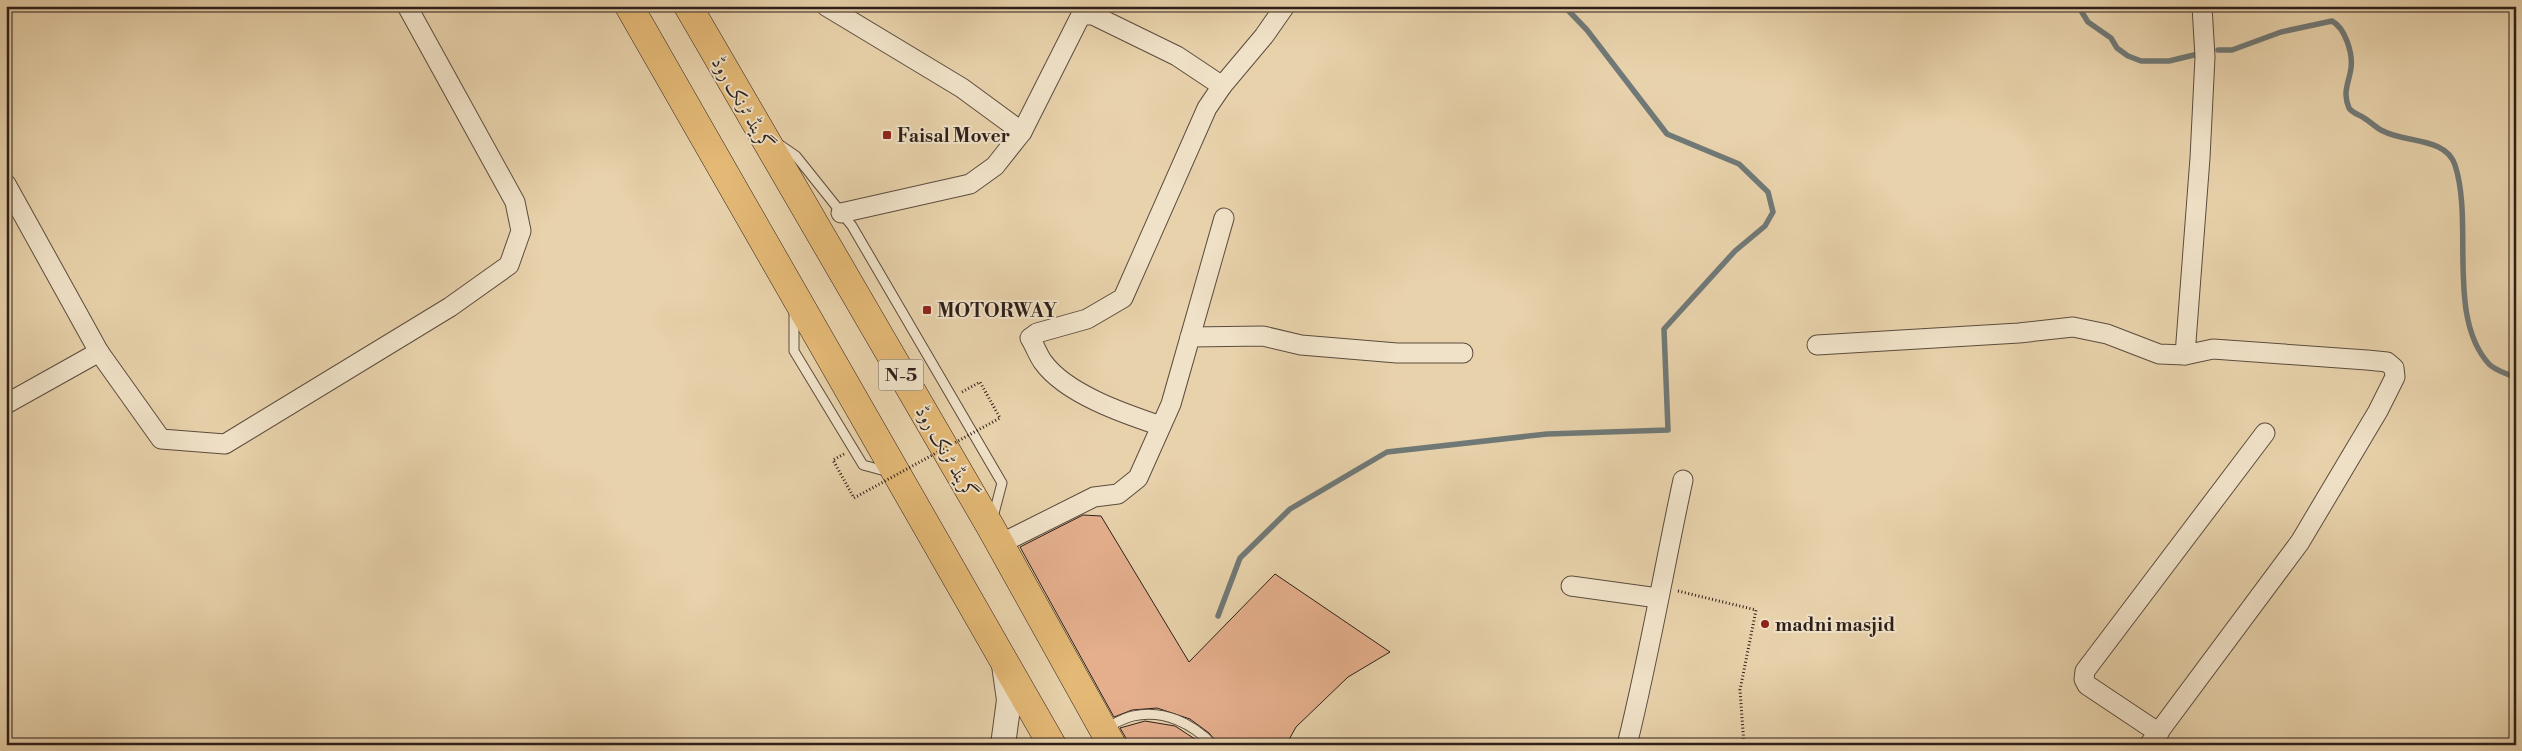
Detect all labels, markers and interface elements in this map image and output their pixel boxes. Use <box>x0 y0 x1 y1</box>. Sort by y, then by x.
street label: گرینڈ ٹرنک روڈ <box>706 52 779 154</box>
place label: Faisal Mover <box>897 124 1011 148</box>
marker: Faisal Mover <box>881 129 893 141</box>
place label: MOTORWAY <box>937 299 1058 323</box>
marker: MOTORWAY <box>921 304 933 316</box>
road number: N-5 <box>878 360 924 390</box>
street label: گرینڈ ٹرنک روڈ <box>910 401 983 503</box>
place label: madni masjid <box>1775 613 1895 637</box>
marker: madni masjid <box>1759 618 1771 630</box>

